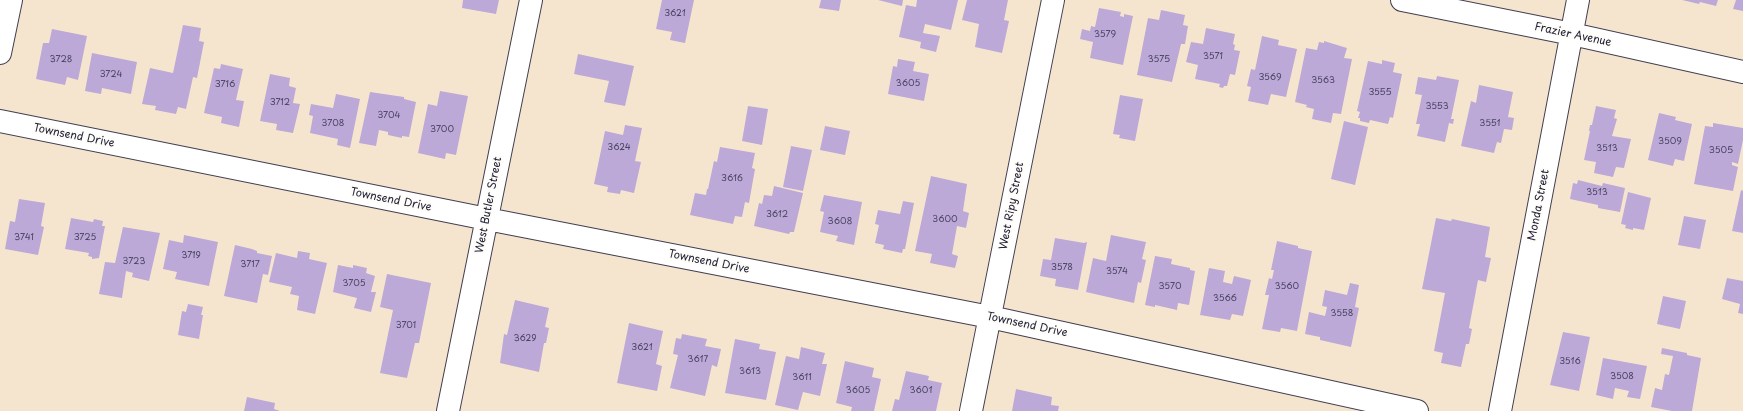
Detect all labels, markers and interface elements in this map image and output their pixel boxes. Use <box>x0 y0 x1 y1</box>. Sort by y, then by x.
house number: 3621 <box>664 9 686 19</box>
street label: Frazier Avenue <box>1533 20 1613 50</box>
house number: 3579 <box>1094 30 1116 40</box>
house number: 3571 <box>1203 52 1223 62</box>
house number: 3728 <box>50 55 72 65</box>
house number: 3575 <box>1148 55 1170 65</box>
house number: 3724 <box>100 70 122 80</box>
house number: 3569 <box>1259 73 1281 83</box>
house number: 3563 <box>1311 76 1335 86</box>
house number: 3605 <box>896 79 920 89</box>
house number: 3716 <box>215 80 235 90</box>
house number: 3555 <box>1368 88 1392 98</box>
house number: 3712 <box>270 98 290 108</box>
house number: 3553 <box>1425 102 1449 112</box>
house number: 3704 <box>377 111 401 121</box>
house number: 3708 <box>322 119 344 129</box>
house number: 3551 <box>1479 119 1501 129</box>
street label: Townsend Drive <box>32 122 116 150</box>
house number: 3700 <box>430 125 454 135</box>
house number: 3509 <box>1658 137 1682 147</box>
house number: 3624 <box>607 143 631 153</box>
house number: 3513 <box>1596 144 1618 154</box>
house number: 3505 <box>1709 146 1733 156</box>
street label: West Butler Street <box>473 156 505 254</box>
street label: West Ripy Street <box>997 161 1027 251</box>
street label: Monda Street <box>1526 168 1552 242</box>
house number: 3616 <box>721 174 743 184</box>
street label: Townsend Drive <box>349 186 433 214</box>
house number: 3513 <box>1586 188 1608 198</box>
house number: 3612 <box>766 210 788 220</box>
house number: 3600 <box>932 215 958 225</box>
house number: 3608 <box>828 217 852 227</box>
house number: 3741 <box>14 233 34 243</box>
house number: 3725 <box>74 233 96 243</box>
street label: Townsend Drive <box>667 248 751 276</box>
house number: 3719 <box>181 251 201 261</box>
house number: 3723 <box>122 257 146 267</box>
house number: 3717 <box>240 260 260 270</box>
house number: 3578 <box>1051 263 1073 273</box>
house number: 3574 <box>1106 267 1128 277</box>
house number: 3705 <box>343 279 365 289</box>
house number: 3570 <box>1158 282 1182 292</box>
house number: 3560 <box>1275 282 1299 292</box>
house number: 3566 <box>1213 294 1237 304</box>
house number: 3558 <box>1331 309 1353 319</box>
street label: Townsend Drive <box>985 310 1069 340</box>
house number: 3701 <box>396 321 416 331</box>
house number: 3629 <box>513 334 537 344</box>
house number: 3621 <box>631 343 653 353</box>
house number: 3617 <box>688 355 708 365</box>
house number: 3516 <box>1559 357 1581 367</box>
house number: 3613 <box>739 367 761 377</box>
house number: 3508 <box>1610 372 1634 382</box>
house number: 3611 <box>792 373 812 383</box>
house number: 3605 <box>846 386 870 396</box>
house number: 3601 <box>910 386 932 396</box>

